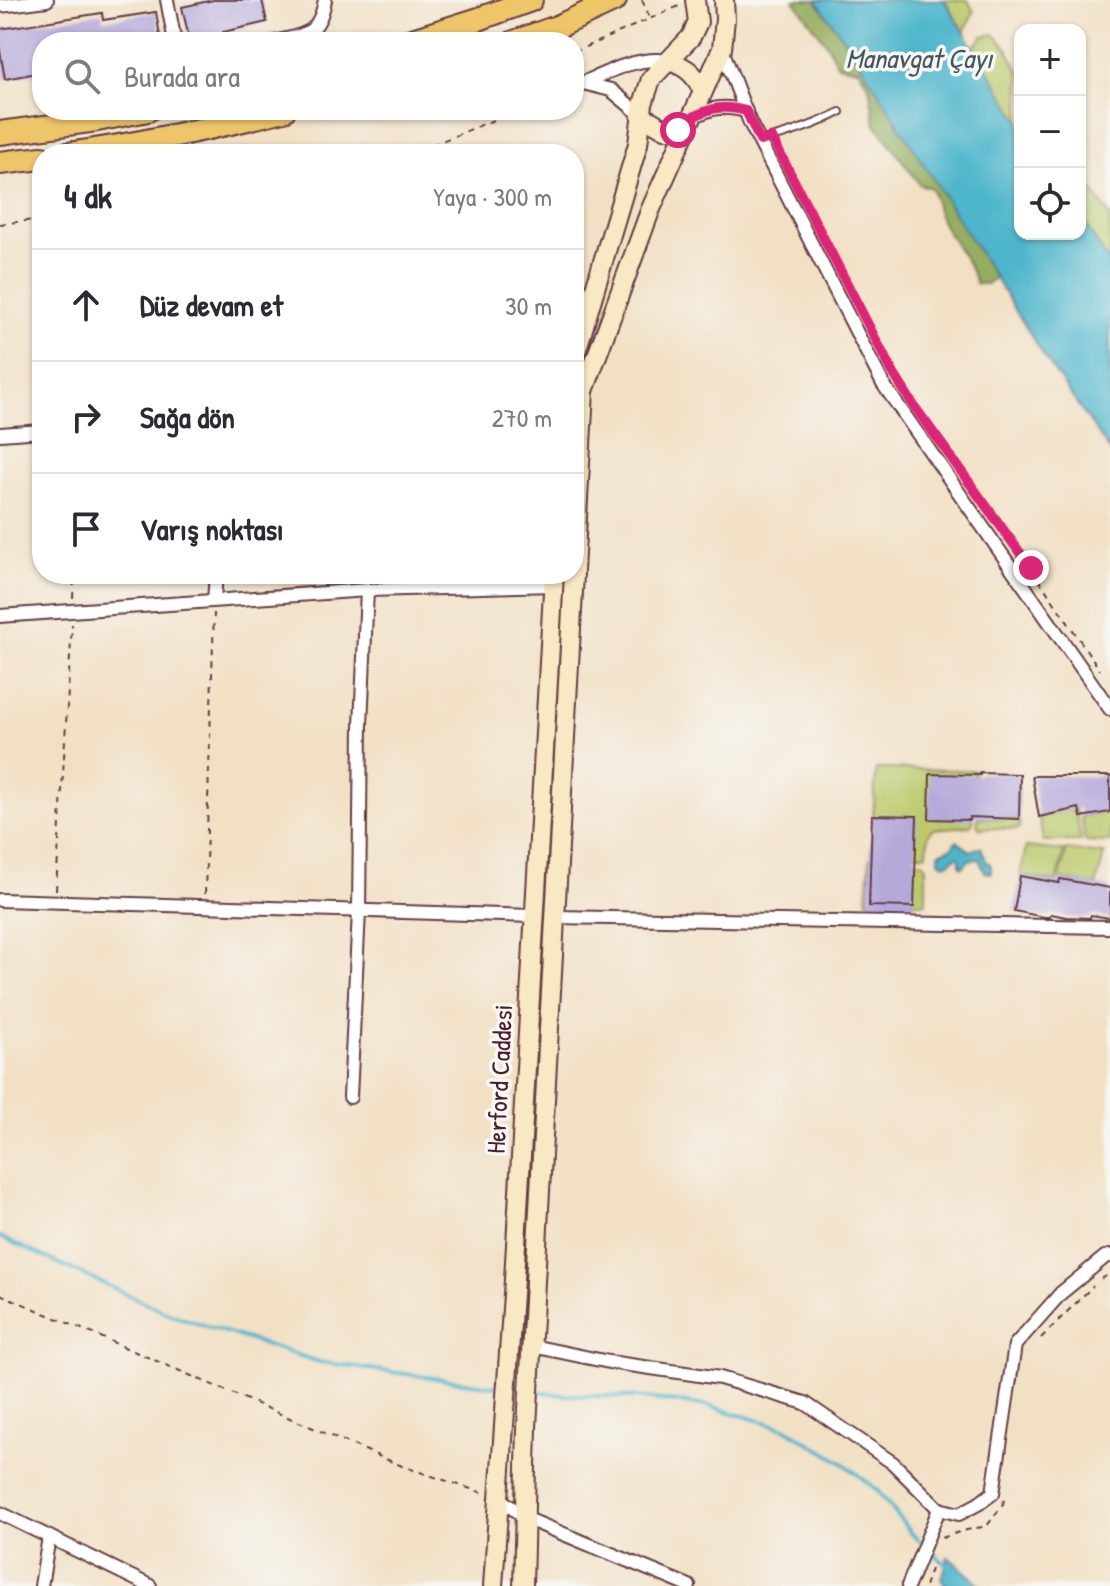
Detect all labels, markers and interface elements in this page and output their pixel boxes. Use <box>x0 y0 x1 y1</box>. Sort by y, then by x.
map controls <box>1014 24 1086 240</box>
button: + <box>1014 24 1086 96</box>
search box <box>32 32 584 120</box>
water label: Manavgat Çayı <box>846 39 994 77</box>
icon: search <box>60 54 104 98</box>
text: Burada ara <box>124 56 240 96</box>
button: − <box>1014 96 1086 168</box>
route start <box>660 112 696 148</box>
button: locate <box>1014 168 1086 240</box>
text: 4 dk <box>64 173 112 219</box>
text: Yaya · 300 m <box>433 179 552 214</box>
icon: ahead <box>64 283 108 327</box>
text: Düz devam et <box>140 285 283 325</box>
text: 30 m <box>505 288 552 323</box>
icon: right <box>64 395 108 439</box>
text: Sağa dön <box>140 397 235 437</box>
text: 270 m <box>492 400 552 435</box>
icon: arrive <box>64 507 108 551</box>
text: Varış noktası <box>140 509 284 549</box>
route end <box>1013 550 1049 586</box>
street label: Herford Caddesi <box>478 1003 520 1155</box>

